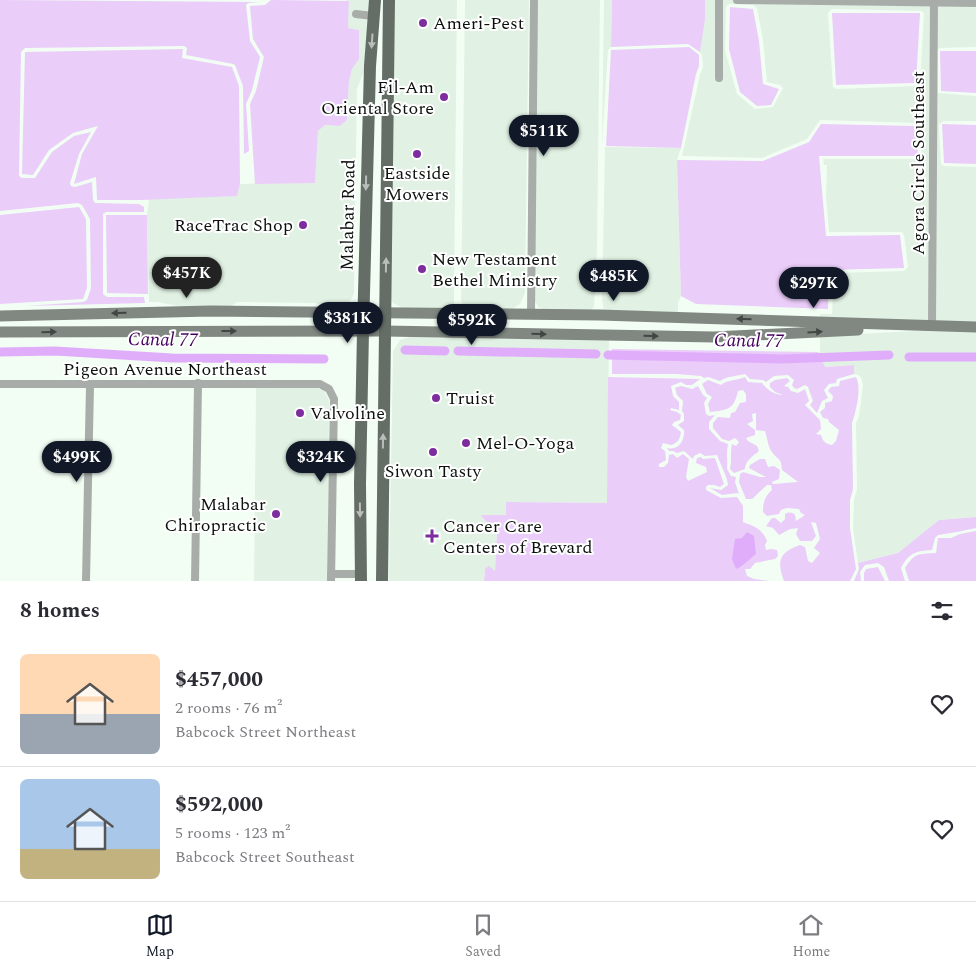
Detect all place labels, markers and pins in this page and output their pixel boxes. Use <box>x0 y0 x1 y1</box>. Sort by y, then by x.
place label: Ameri-Pest <box>433 10 524 37</box>
marker: Ameri-Pest <box>417 17 429 29</box>
place label: Fil-Am Oriental Store <box>321 74 434 122</box>
marker: Fil-Am Oriental Store <box>438 91 450 103</box>
pin: $511K <box>509 114 579 157</box>
marker: Eastside Mowers <box>411 148 423 160</box>
place label: Eastside Mowers <box>384 160 450 208</box>
place label: RaceTrac Shop <box>174 212 293 239</box>
marker: RaceTrac Shop <box>297 219 309 231</box>
place label: New Testament Bethel Ministry <box>432 246 558 294</box>
pin: $457K <box>152 256 222 299</box>
pin: $485K <box>579 260 649 302</box>
marker: New Testament Bethel Ministry <box>416 263 428 275</box>
pin: $297K <box>779 266 849 309</box>
pin: $381K <box>313 302 383 344</box>
pin: $592K <box>437 304 507 346</box>
place label: Truist <box>446 385 494 412</box>
marker: Truist <box>430 392 442 404</box>
place label: Valvoline <box>310 400 385 427</box>
marker: Valvoline <box>294 407 306 419</box>
place label: Mel-O-Yoga <box>476 430 574 457</box>
marker: Mel-O-Yoga <box>460 437 472 449</box>
pin: $499K <box>42 440 112 483</box>
pin: $324K <box>286 440 356 483</box>
marker: Siwon Tasty <box>427 446 439 458</box>
place label: Siwon Tasty <box>385 458 482 485</box>
place label: Malabar Chiropractic <box>164 491 266 539</box>
marker: Malabar Chiropractic <box>270 508 282 520</box>
place label: Cancer Care Centers of Brevard <box>443 513 593 561</box>
marker: Cancer Care Centers of Brevard <box>425 529 439 543</box>

